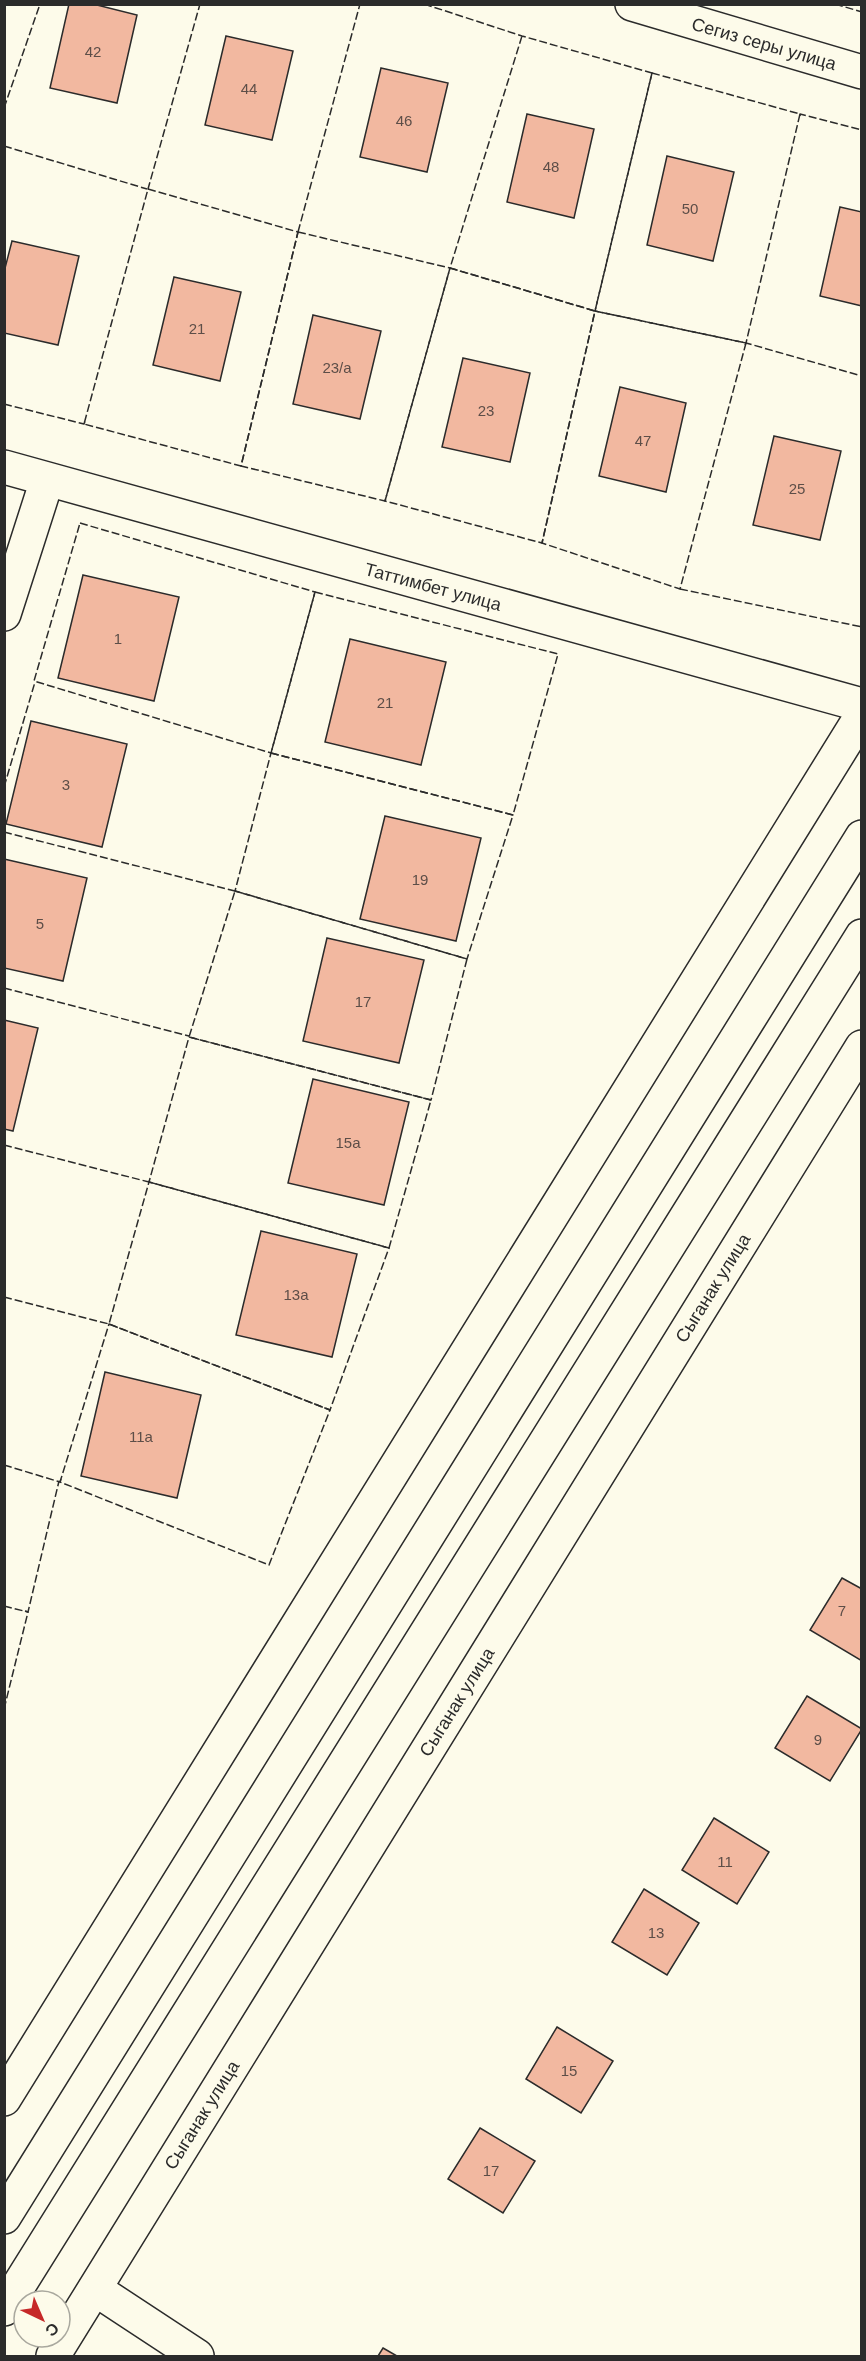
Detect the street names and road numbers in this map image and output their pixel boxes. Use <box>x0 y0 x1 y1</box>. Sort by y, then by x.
street label: Сегиз серы улица <box>689 14 839 74</box>
street label: Таттимбет улица <box>362 559 505 615</box>
street label: Сыганак улица <box>672 1229 755 1346</box>
street label: Сыганак улица <box>416 1643 499 1760</box>
street label: Сыганак улица <box>161 2056 244 2173</box>

